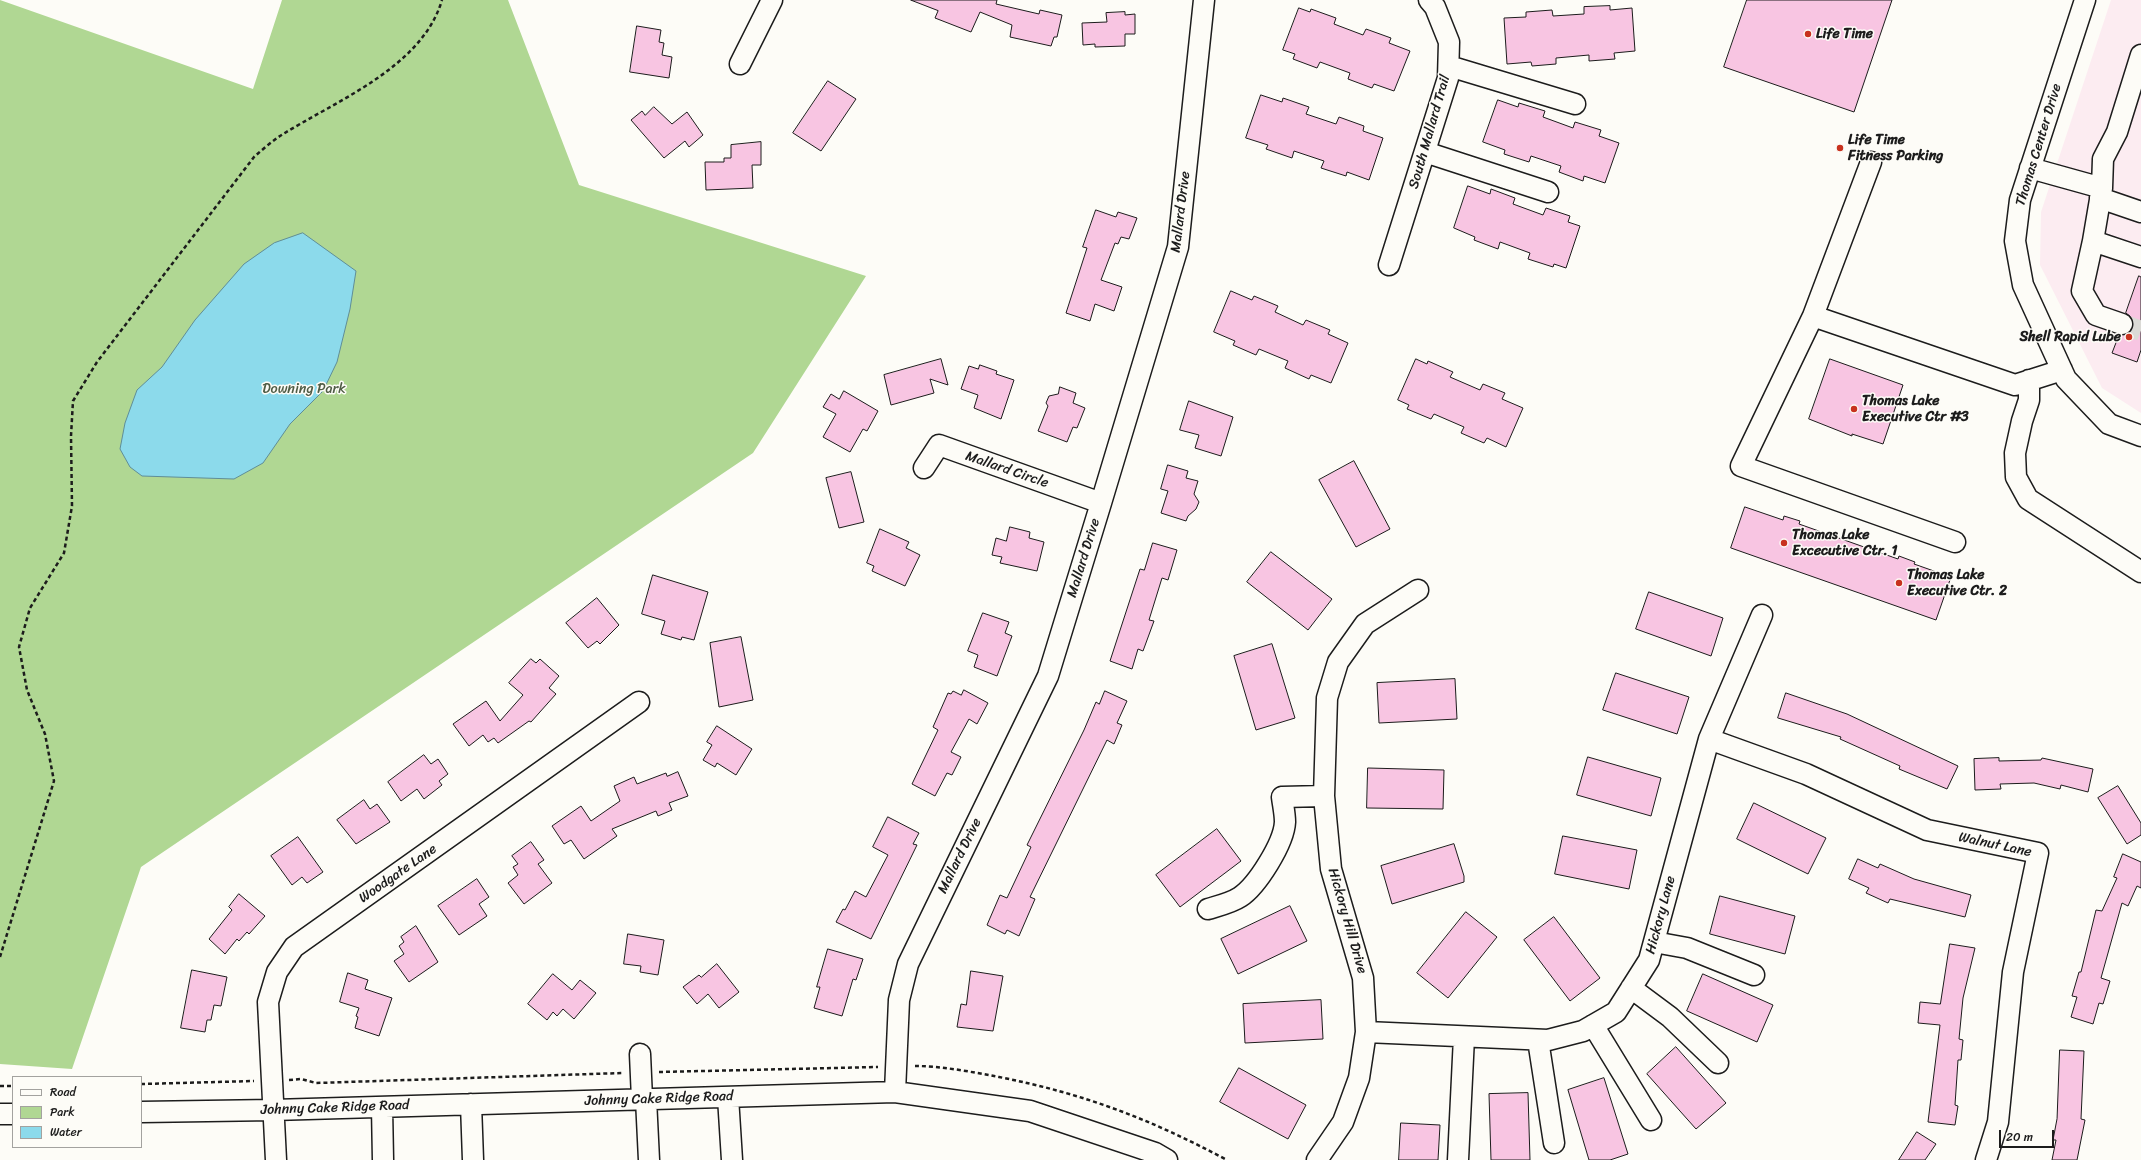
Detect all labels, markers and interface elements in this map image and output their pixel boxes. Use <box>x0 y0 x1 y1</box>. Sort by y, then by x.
place label: Life Time <box>1816 26 1873 42</box>
marker: Life Time <box>1803 29 1813 39</box>
street label: South Mallard Trail <box>1406 73 1454 191</box>
street label: Thomas Center Drive <box>2012 82 2066 208</box>
place label: Life Time Fitness Parking <box>1848 132 1943 164</box>
marker: Life Time Fitness Parking <box>1835 143 1845 153</box>
street label: Mallard Drive <box>1168 170 1194 254</box>
place label: Shell Rapid Lube <box>2019 329 2121 345</box>
marker: Shell Rapid Lube <box>2124 332 2134 342</box>
park label: Downing Park <box>262 381 346 397</box>
place label: Thomas Lake Executive Ctr #3 <box>1862 393 1969 426</box>
marker: Thomas Lake Executive Ctr #3 <box>1849 404 1859 414</box>
street label: Mallard Circle <box>963 448 1051 492</box>
street label: Mallard Drive <box>1064 516 1104 600</box>
place label: Thomas Lake Excecutive Ctr. 1 <box>1792 527 1897 560</box>
marker: Thomas Lake Excecutive Ctr. 1 <box>1779 538 1789 548</box>
place label: Thomas Lake Executive Ctr. 2 <box>1907 567 2007 600</box>
marker: Thomas Lake Executive Ctr. 2 <box>1894 578 1904 588</box>
street label: Mallard Drive <box>934 816 986 896</box>
street label: Walnut Lane <box>1957 829 2033 861</box>
street label: Woodgate Lane <box>356 841 440 907</box>
street label: Hickory Hill Drive <box>1324 866 1370 976</box>
street label: Hickory Lane <box>1643 874 1679 956</box>
legend <box>12 1076 142 1148</box>
text: Road <box>50 1081 76 1103</box>
street label: Johnny Cake Ridge Road <box>584 1088 734 1110</box>
street label: Johnny Cake Ridge Road <box>260 1097 410 1119</box>
text: Park <box>50 1101 75 1123</box>
text: Water <box>50 1121 82 1143</box>
scale bar <box>2001 1122 2056 1148</box>
text: 20 m <box>2006 1126 2033 1148</box>

